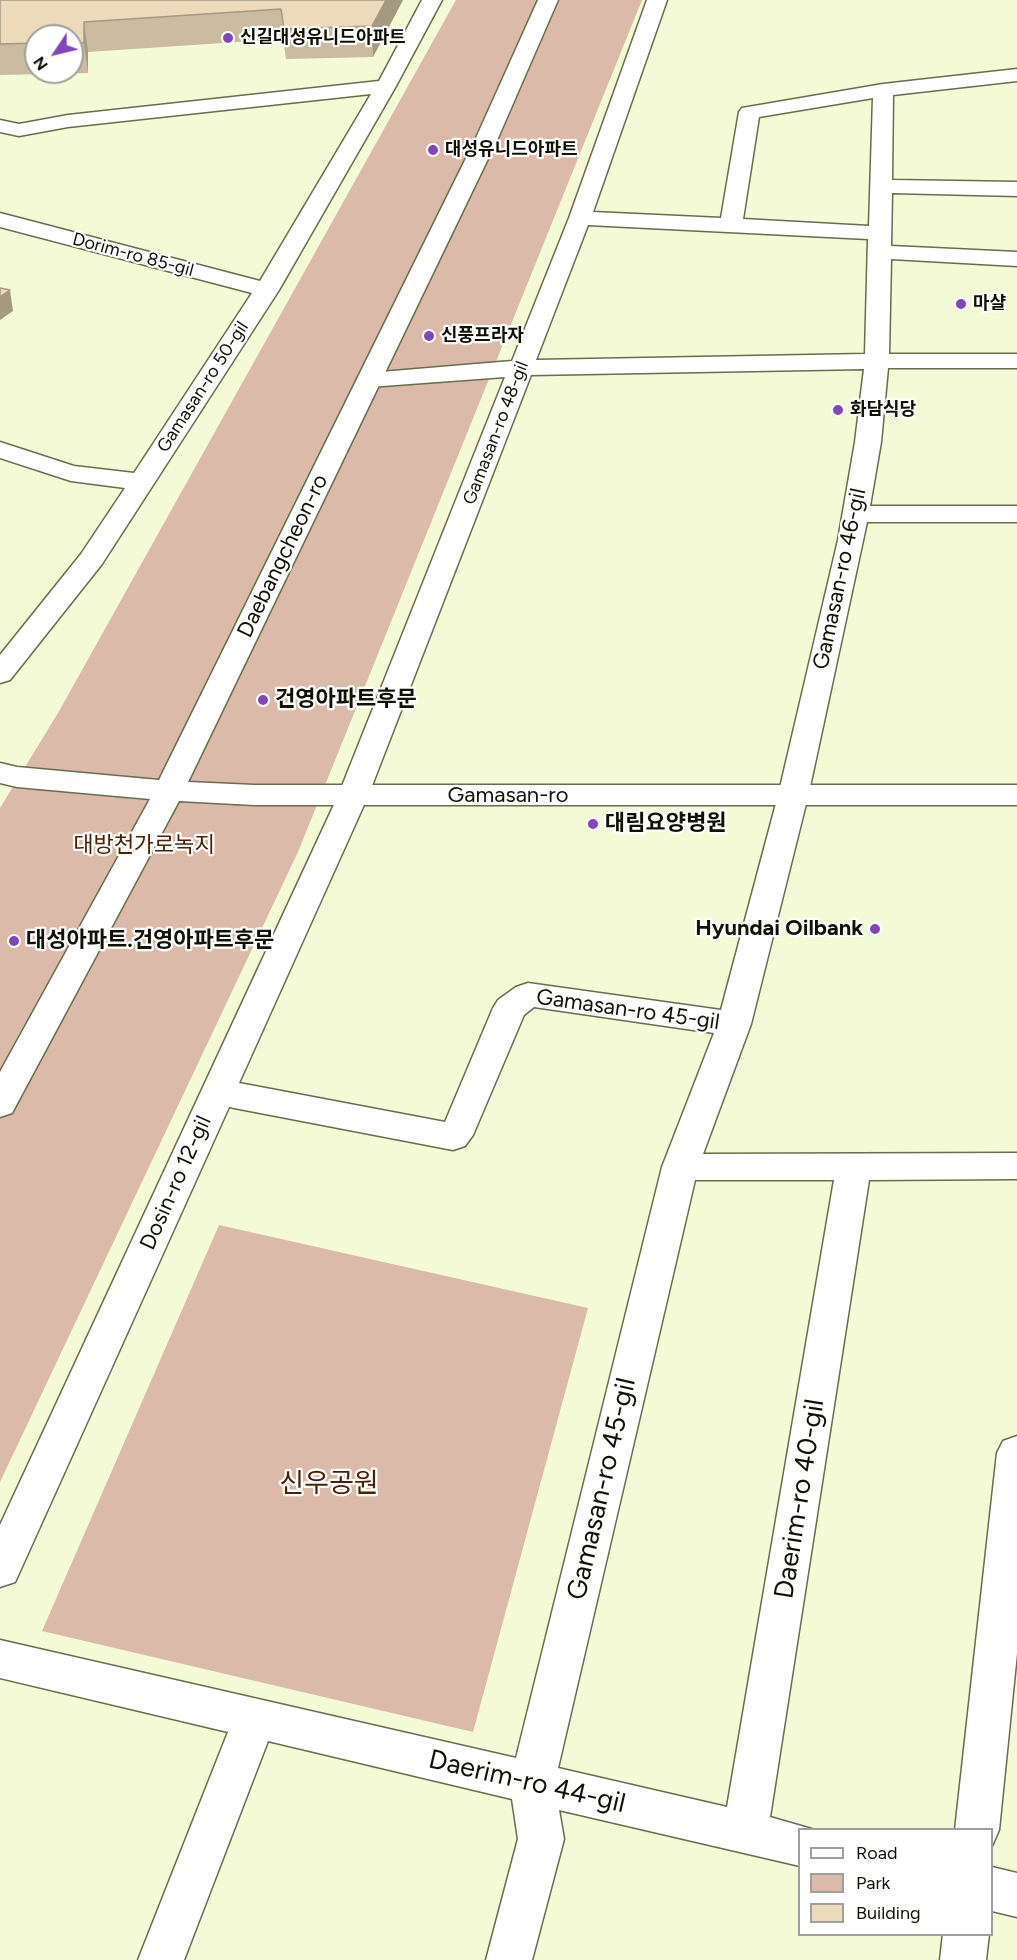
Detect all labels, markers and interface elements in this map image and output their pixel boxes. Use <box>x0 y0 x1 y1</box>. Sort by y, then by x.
north arrow <box>24 24 84 84</box>
place label: 신길대성유니드아파트 <box>240 27 406 49</box>
marker: 신길대성유니드아파트 <box>221 31 235 45</box>
text: N <box>29 53 52 74</box>
place label: 대성유니드아파트 <box>445 139 577 161</box>
marker: 대성유니드아파트 <box>426 143 440 157</box>
street label: Dorim-ro 85-gil <box>70 228 196 282</box>
place label: 마샬 <box>973 293 1006 315</box>
marker: 마샬 <box>954 297 968 311</box>
street label: Gamasan-ro 50-gil <box>153 318 253 456</box>
place label: 신풍프라자 <box>441 325 524 347</box>
marker: 신풍프라자 <box>422 329 436 343</box>
street label: Gamasan-ro 48-gil <box>459 358 533 508</box>
place label: 화담식당 <box>850 399 916 421</box>
marker: 화담식당 <box>831 403 845 417</box>
street label: Daebangcheon-ro <box>232 470 334 642</box>
street label: Gamasan-ro 46-gil <box>808 486 872 672</box>
place label: 건영아파트후문 <box>275 687 417 713</box>
marker: 건영아파트후문 <box>256 693 270 707</box>
street label: Gamasan-ro <box>448 783 568 809</box>
place label: 대림요양병원 <box>605 811 726 837</box>
marker: 대림요양병원 <box>586 817 600 831</box>
park label: 대방천가로녹지 <box>73 833 215 859</box>
place label: Hyundai Oilbank <box>695 916 863 942</box>
marker: Hyundai Oilbank <box>868 922 882 936</box>
place label: 대성아파트.건영아파트후문 <box>26 928 274 954</box>
marker: 대성아파트.건영아파트후문 <box>7 934 21 948</box>
street label: Gamasan-ro 45-gil <box>535 984 721 1036</box>
street label: Dosin-ro 12-gil <box>135 1112 217 1254</box>
street label: Gamasan-ro 45-gil <box>561 1375 643 1603</box>
street label: Daerim-ro 40-gil <box>768 1397 832 1601</box>
park label: 신우공원 <box>279 1468 379 1500</box>
street label: Daerim-ro 44-gil <box>425 1744 629 1820</box>
legend <box>798 1828 993 1936</box>
text: Road <box>856 1842 897 1864</box>
text: Park <box>856 1872 890 1894</box>
text: Building <box>856 1902 921 1924</box>

